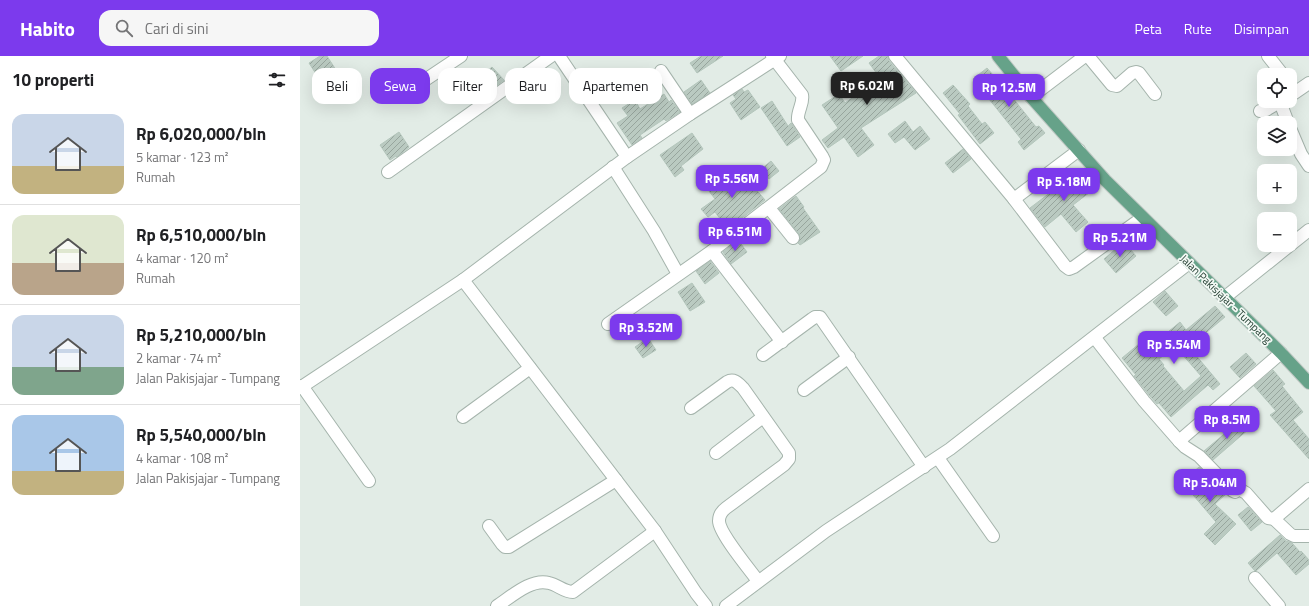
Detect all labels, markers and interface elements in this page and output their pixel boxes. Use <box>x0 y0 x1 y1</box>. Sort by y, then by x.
search box <box>99 10 379 46</box>
text: Habito <box>20 14 75 43</box>
icon: search <box>113 17 135 39</box>
text: Cari di sini <box>145 17 208 40</box>
text: Peta <box>1135 18 1162 39</box>
text: Rute <box>1184 18 1212 39</box>
text: Disimpan <box>1234 18 1289 39</box>
text: 10 properti <box>12 67 94 93</box>
chip: Beli <box>312 68 362 104</box>
chip: Sewa <box>370 68 430 104</box>
chip: Filter <box>438 68 497 104</box>
chip: Baru <box>505 68 561 104</box>
chip: Apartemen <box>569 68 662 104</box>
map controls <box>1257 68 1297 252</box>
button: locate <box>1257 68 1297 108</box>
icon: filters <box>266 69 288 91</box>
pin: Rp 6.02M <box>826 72 908 106</box>
pin: Rp 12.5M <box>968 74 1050 108</box>
text: Rp 6.02M <box>840 75 894 95</box>
text: Rp 12.5M <box>982 77 1036 97</box>
button: layers <box>1257 116 1297 156</box>
text: Rp 6,020,000/bln <box>136 121 266 147</box>
icon: home <box>44 130 92 178</box>
text: 5 kamar · 123 m² <box>136 147 228 167</box>
button: + <box>1257 164 1297 204</box>
pin: Rp 5.56M <box>691 165 773 199</box>
text: Rumah <box>136 167 175 187</box>
text: Rp 5.56M <box>705 168 759 188</box>
pin: Rp 5.18M <box>1023 168 1105 202</box>
text: Rp 5.18M <box>1037 171 1091 191</box>
button: − <box>1257 212 1297 252</box>
pin: Rp 6.51M <box>694 218 776 252</box>
text: Rp 6.51M <box>708 221 762 241</box>
text: Rp 6,510,000/bln <box>136 222 266 248</box>
pin: Rp 5.21M <box>1079 224 1161 258</box>
text: Rp 5.21M <box>1093 227 1147 247</box>
icon: home <box>44 231 92 279</box>
text: 4 kamar · 120 m² <box>136 248 228 268</box>
street label: Jalan Pakisjajar - Tumpang <box>1177 251 1276 347</box>
text: Rumah <box>136 268 175 288</box>
pin: Rp 3.52M <box>605 314 687 348</box>
text: Rp 3.52M <box>619 317 673 337</box>
text: Rp 5,210,000/bln <box>136 322 266 348</box>
icon: home <box>44 331 92 379</box>
pin: Rp 5.54M <box>1133 331 1215 365</box>
text: Rp 5.54M <box>1147 334 1201 354</box>
text: 2 kamar · 74 m² <box>136 348 221 368</box>
text: Jalan Pakisjajar - Tumpang <box>136 368 280 388</box>
pin: Rp 8.5M <box>1190 406 1264 440</box>
text: Rp 8.5M <box>1203 409 1251 429</box>
text: Rp 5,540,000/bln <box>136 422 266 448</box>
icon: home <box>44 431 92 479</box>
text: 4 kamar · 108 m² <box>136 448 228 468</box>
text: Jalan Pakisjajar - Tumpang <box>136 468 280 488</box>
pin: Rp 5.04M <box>1169 469 1251 503</box>
text: Rp 5.04M <box>1183 472 1237 492</box>

